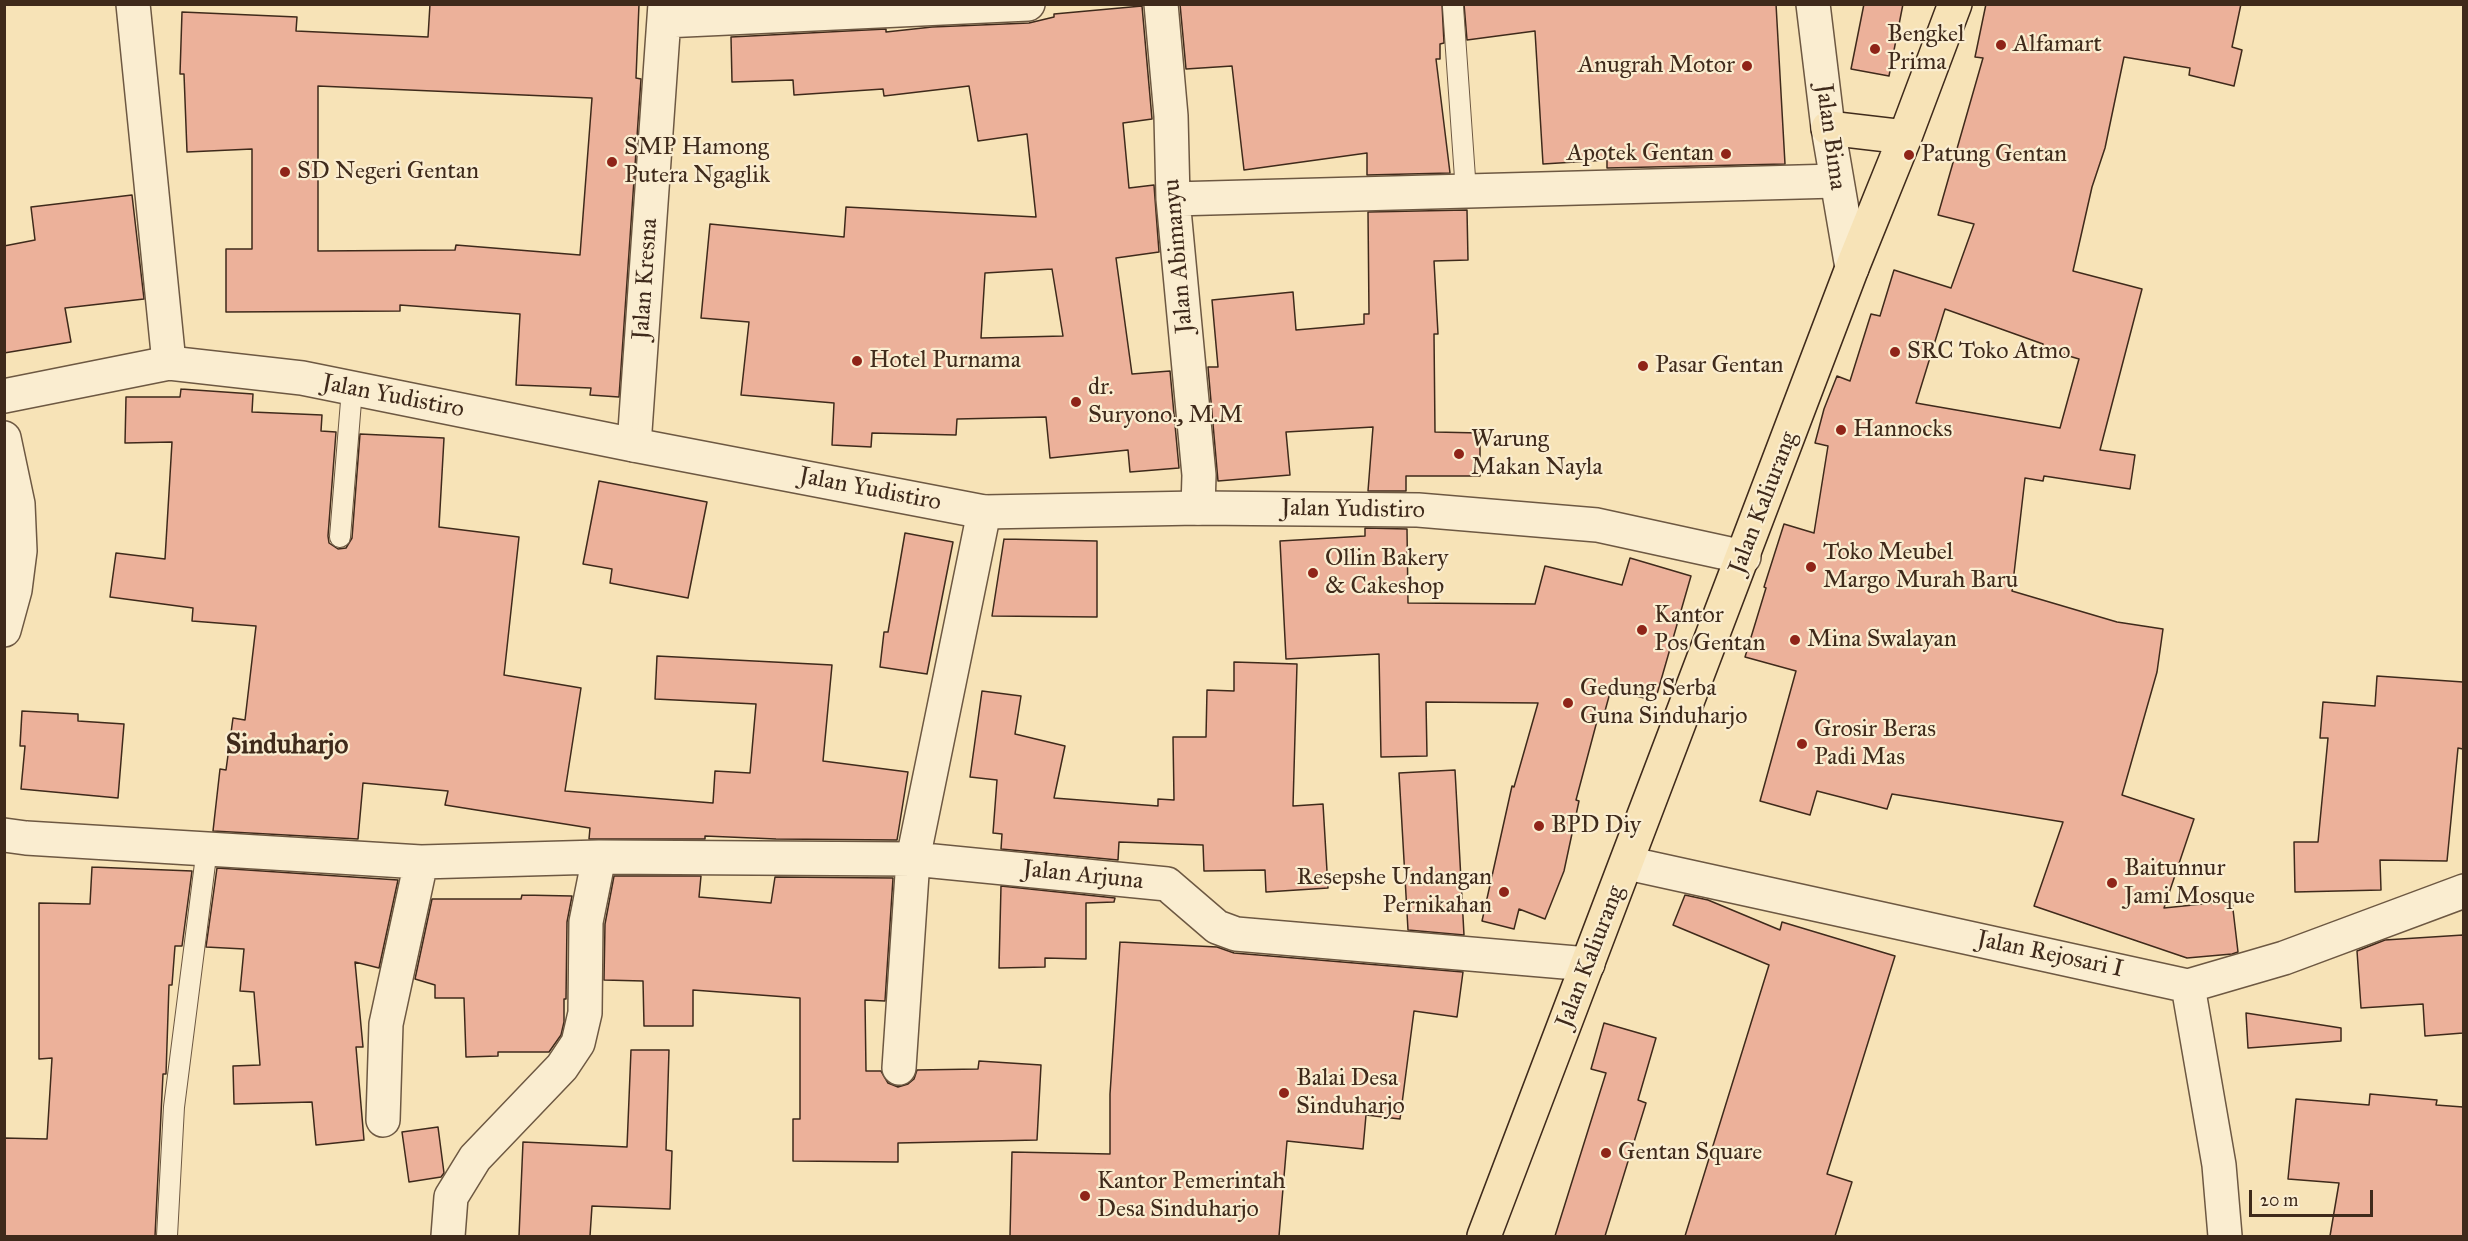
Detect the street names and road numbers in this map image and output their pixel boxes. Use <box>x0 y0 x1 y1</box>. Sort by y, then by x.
street label: Jalan Bima <box>1808 82 1852 192</box>
street label: Jalan Abimanyu <box>1158 177 1200 335</box>
street label: Jalan Kresna <box>627 217 665 341</box>
street label: Jalan Yudistiro <box>320 369 466 425</box>
street label: Jalan Kaliurang <box>1724 428 1804 578</box>
street label: Jalan Yudistiro <box>797 462 943 518</box>
street label: Jalan Yudistiro <box>1281 494 1425 526</box>
street label: Jalan Arjuna <box>1021 855 1145 897</box>
street label: Jalan Kaliurang <box>1551 882 1631 1032</box>
street label: Jalan Rejosari I <box>1974 925 2126 985</box>

